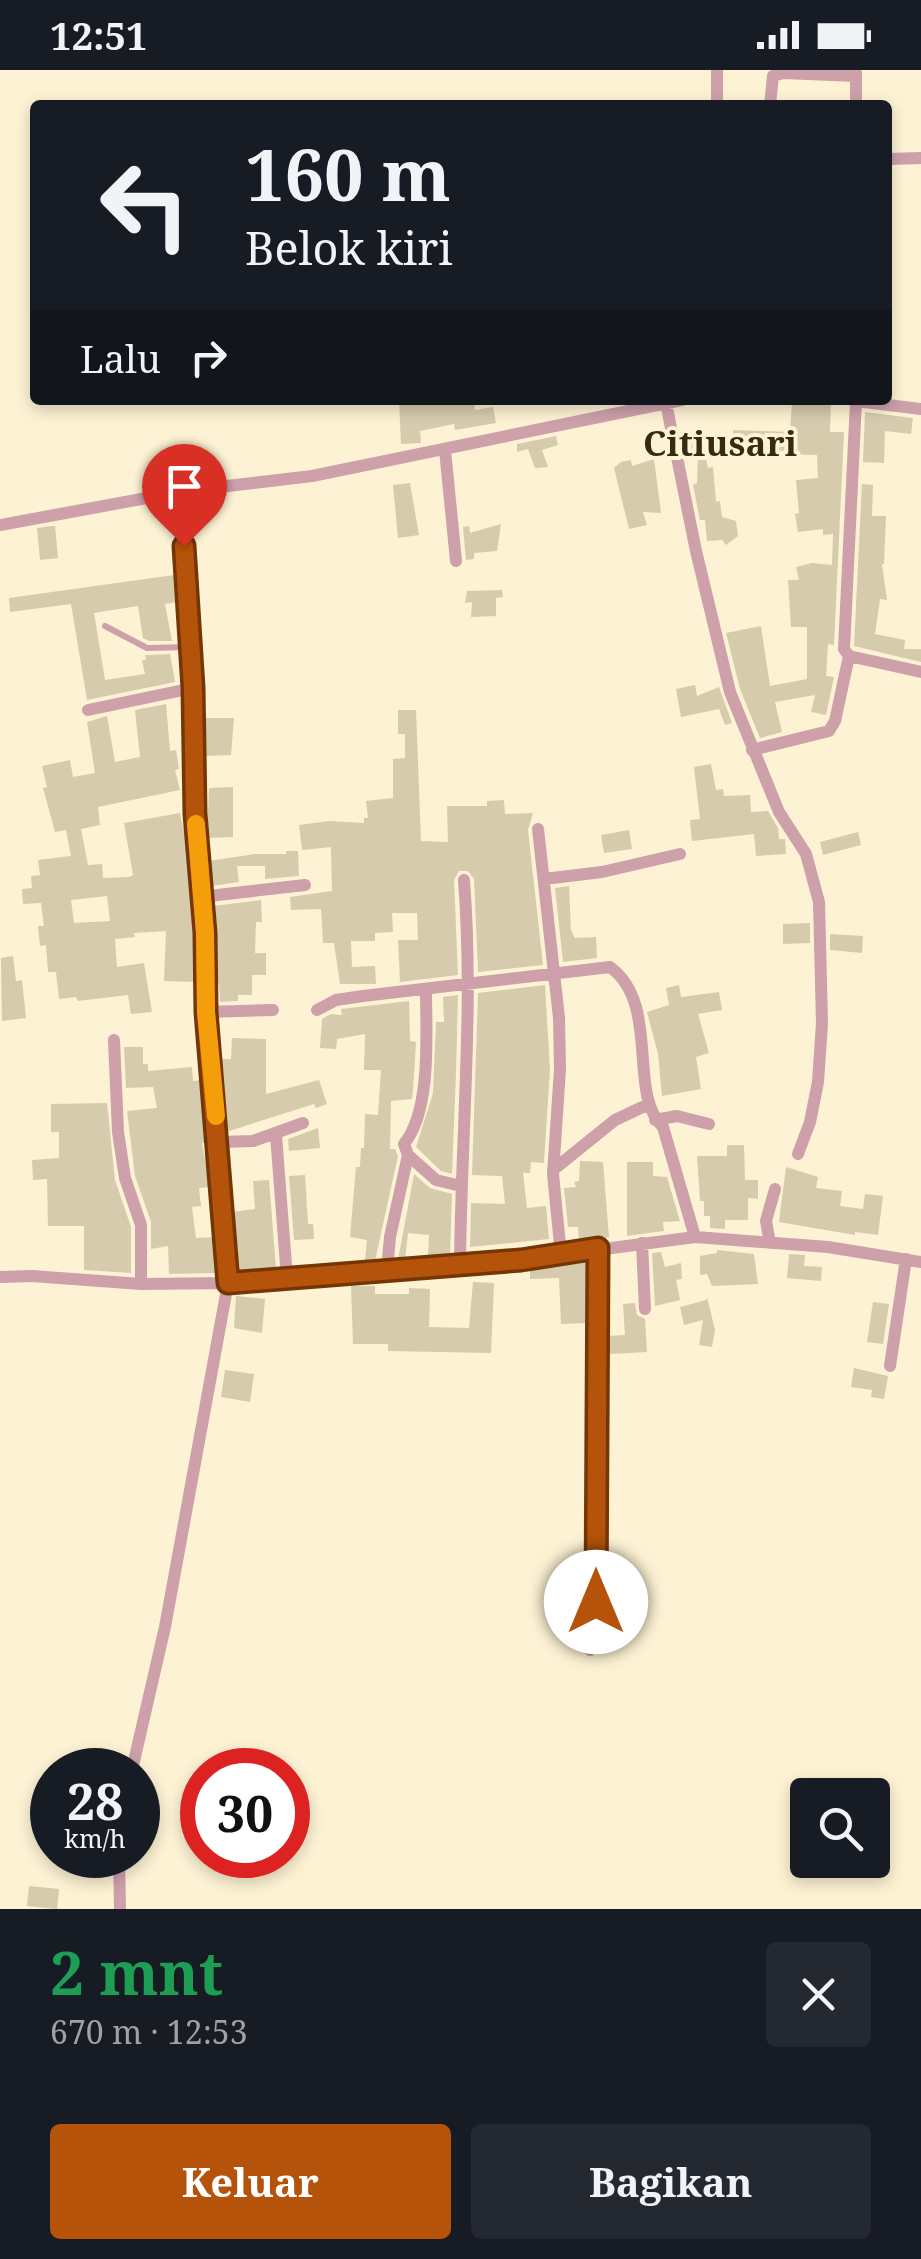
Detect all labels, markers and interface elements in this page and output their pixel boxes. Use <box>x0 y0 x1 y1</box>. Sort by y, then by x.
text: 12:51 <box>50 9 147 61</box>
text: 160 m <box>245 126 451 222</box>
icon: left <box>80 140 210 270</box>
text: Belok kiri <box>245 217 453 278</box>
icon: right <box>181 330 236 385</box>
text: Lalu <box>80 332 161 384</box>
district label: Citiusari <box>643 419 797 466</box>
pin <box>142 444 227 547</box>
icon: arrive <box>157 459 212 514</box>
position arrow <box>544 1550 648 1654</box>
speed limit sign: 30 <box>180 1748 310 1878</box>
text: 28 <box>67 1767 123 1835</box>
map controls <box>790 1778 890 1878</box>
button: search <box>790 1778 890 1878</box>
text: km/h <box>64 1821 126 1855</box>
text: 2 mnt <box>50 1931 223 2013</box>
button: close <box>766 1942 871 2047</box>
text: 670 m · 12:53 <box>50 2010 248 2053</box>
button: Keluar <box>50 2124 451 2239</box>
button: Bagikan <box>471 2124 871 2239</box>

